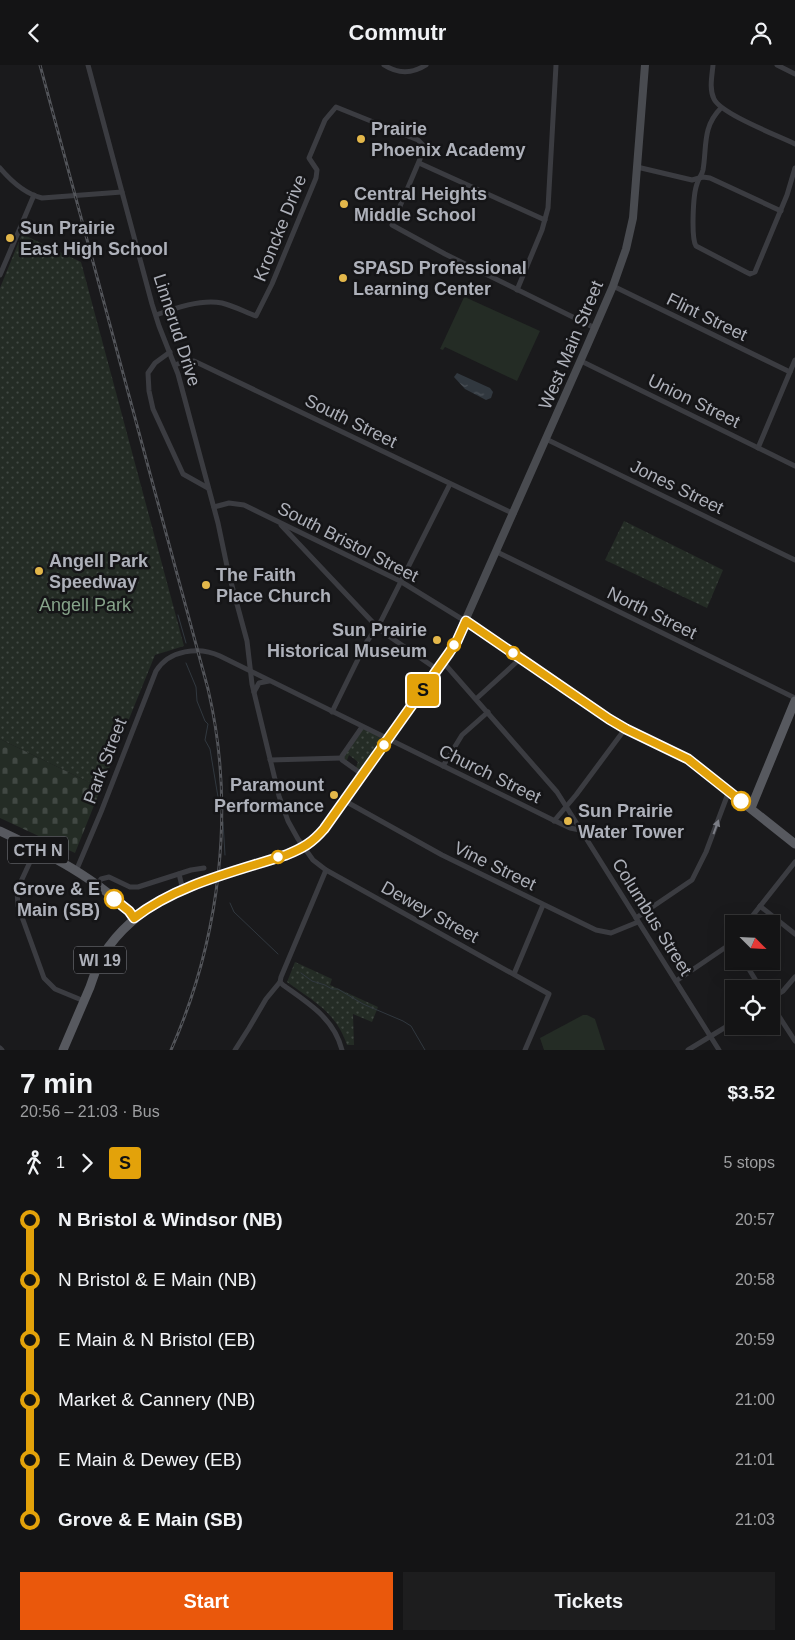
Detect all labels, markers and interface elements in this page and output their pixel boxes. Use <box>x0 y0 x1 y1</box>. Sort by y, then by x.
icon: back <box>20 19 48 47</box>
icon: person <box>747 19 775 47</box>
text: Commutr <box>349 20 446 45</box>
place label: Prairie Phoenix Academy <box>371 119 525 160</box>
marker: Prairie Phoenix Academy <box>355 133 367 145</box>
street label: Kroncke Drive <box>250 172 310 284</box>
place label: Central Heights Middle School <box>354 184 487 225</box>
marker: Central Heights Middle School <box>338 198 350 210</box>
place label: Sun Prairie East High School <box>20 218 168 259</box>
marker: Sun Prairie East High School <box>4 232 16 244</box>
place label: SPASD Professional Learning Center <box>353 258 527 299</box>
street label: Linnerud Drive <box>149 271 205 389</box>
marker: SPASD Professional Learning Center <box>337 272 349 284</box>
street label: West Main Street <box>535 278 607 412</box>
street label: Flint Street <box>664 289 750 345</box>
street label: Union Street <box>645 370 743 432</box>
street label: South Street <box>302 390 400 452</box>
street label: Jones Street <box>627 456 727 518</box>
street label: South Bristol Street <box>274 498 422 586</box>
place label: Angell Park Speedway <box>49 551 149 592</box>
marker: Angell Park Speedway <box>33 565 45 577</box>
place label: The Faith Place Church <box>216 565 331 606</box>
marker: The Faith Place Church <box>200 579 212 591</box>
street label: North Street <box>604 583 700 643</box>
park label: Angell Park <box>39 595 132 615</box>
place label: Sun Prairie Historical Museum <box>267 620 427 661</box>
marker: Sun Prairie Historical Museum <box>431 634 443 646</box>
unlabelled marker <box>447 638 461 652</box>
unlabelled marker <box>506 646 520 660</box>
line badge: S <box>407 674 439 706</box>
text: S <box>417 680 429 700</box>
street label: Park Street <box>80 715 130 807</box>
unlabelled marker <box>377 738 391 752</box>
street label: Church Street <box>436 741 544 807</box>
place label: Paramount Performance <box>214 775 324 816</box>
marker: Paramount Performance <box>328 789 340 801</box>
unlabelled marker <box>731 791 751 811</box>
place label: Sun Prairie Water Tower <box>578 801 684 842</box>
marker: Sun Prairie Water Tower <box>562 815 574 827</box>
one-way arrow <box>713 819 720 834</box>
road number: CTH N <box>8 837 68 863</box>
street label: Vine Street <box>451 838 539 894</box>
unlabelled marker <box>271 850 285 864</box>
street label: Columbus Street <box>608 855 696 979</box>
street label: Dewey Street <box>378 877 482 947</box>
place label: Grove & E Main (SB) <box>13 879 100 920</box>
marker: Grove & E Main (SB) <box>104 889 124 909</box>
north arrow <box>725 915 780 970</box>
map controls <box>725 915 780 1035</box>
road number: WI 19 <box>74 947 126 973</box>
button: locate <box>725 980 780 1035</box>
text: 7 min <box>20 1068 93 1099</box>
text: $3.52 <box>727 1082 775 1103</box>
text: 20:56 – 21:03 · Bus <box>20 1103 160 1120</box>
icon: walk <box>20 1149 48 1177</box>
icon: forward <box>73 1149 101 1177</box>
text: S <box>119 1153 131 1173</box>
text: 1 <box>56 1154 65 1171</box>
text: 5 stops <box>723 1154 775 1171</box>
text: N Bristol & Windsor (NB) <box>58 1209 283 1230</box>
text: 20:57 <box>735 1211 775 1228</box>
text: N Bristol & E Main (NB) <box>58 1269 256 1290</box>
text: 20:58 <box>735 1271 775 1288</box>
text: E Main & N Bristol (EB) <box>58 1329 255 1350</box>
text: 20:59 <box>735 1331 775 1348</box>
text: Market & Cannery (NB) <box>58 1389 255 1410</box>
text: 21:00 <box>735 1391 775 1408</box>
text: E Main & Dewey (EB) <box>58 1449 242 1470</box>
text: 21:01 <box>735 1451 775 1468</box>
text: Grove & E Main (SB) <box>58 1509 243 1530</box>
text: 21:03 <box>735 1511 775 1528</box>
button: Start <box>20 1572 393 1630</box>
button: Tickets <box>403 1572 775 1630</box>

